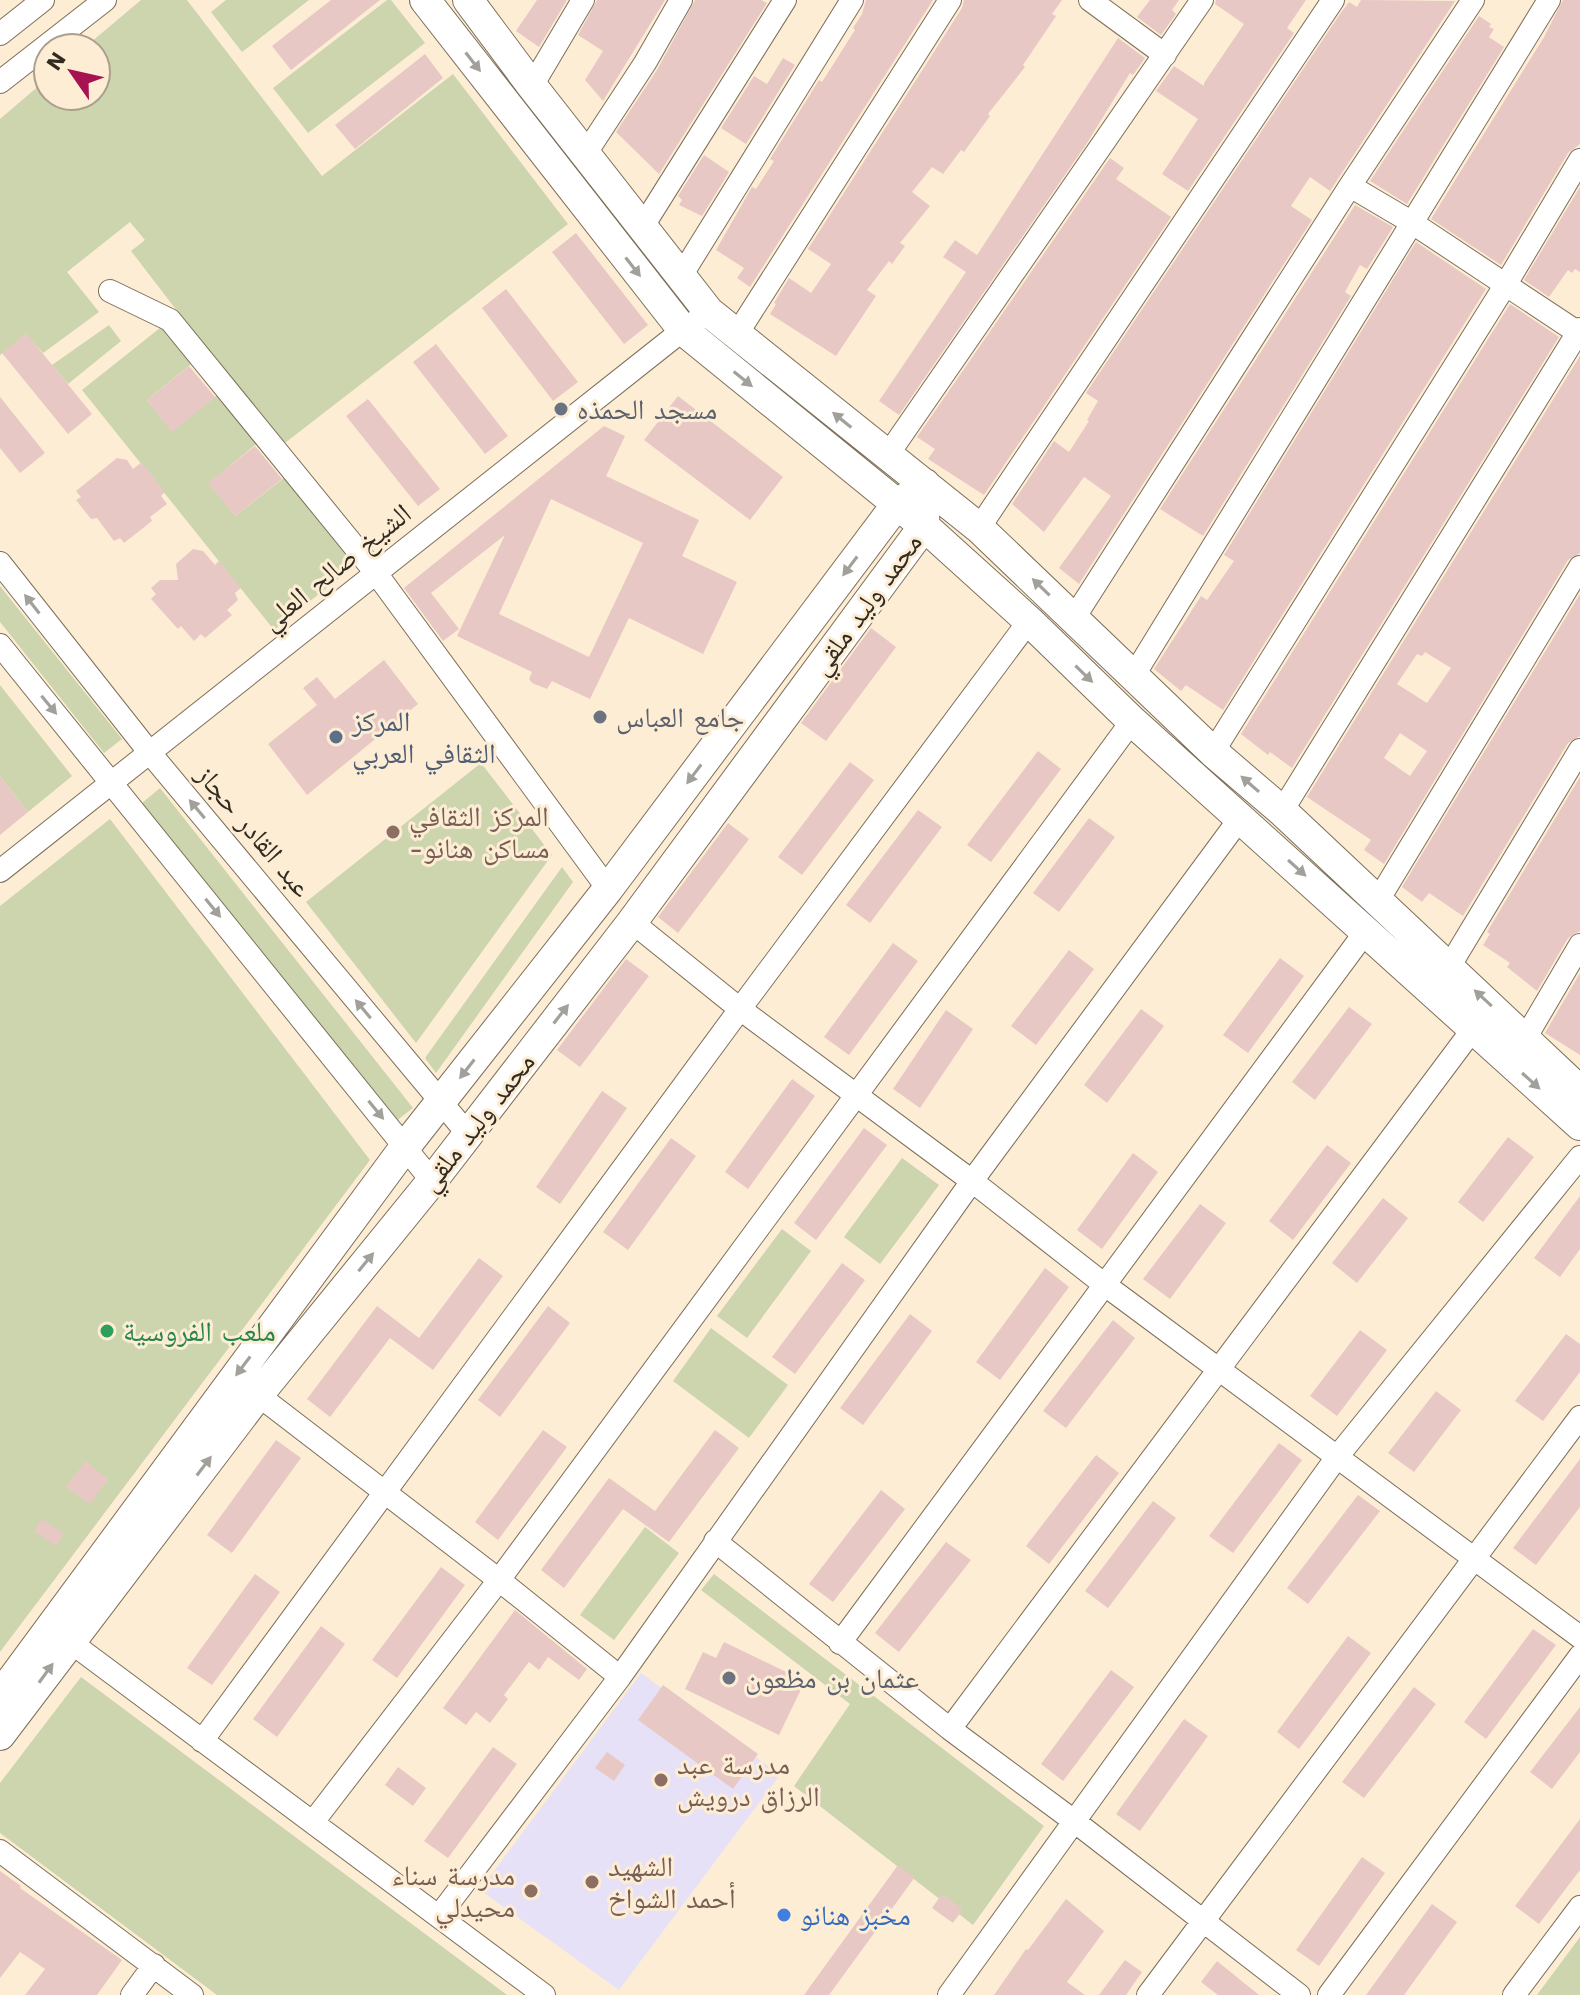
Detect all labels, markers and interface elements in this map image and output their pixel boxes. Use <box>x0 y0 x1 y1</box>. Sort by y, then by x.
north arrow <box>32 32 112 112</box>
text: N <box>41 47 71 75</box>
one-way arrow <box>465 51 481 72</box>
one-way arrow <box>625 257 641 277</box>
one-way arrow <box>733 370 753 387</box>
place label: مسجد الحمذه <box>577 393 717 426</box>
marker: مسجد الحمذه <box>552 400 570 418</box>
one-way arrow <box>832 412 852 428</box>
street label: الشيخ صالح العلي <box>255 497 421 642</box>
street label: محمد وليد ملقي <box>803 527 934 685</box>
one-way arrow <box>843 556 859 576</box>
one-way arrow <box>1032 578 1051 596</box>
one-way arrow <box>25 594 41 614</box>
one-way arrow <box>1074 664 1093 683</box>
one-way arrow <box>40 695 57 715</box>
place label: جامع العباس <box>616 701 744 735</box>
place label: المركز الثقافي العربي <box>351 705 496 776</box>
marker: جامع العباس <box>591 708 609 726</box>
marker: المركز الثقافي العربي <box>327 728 345 746</box>
street label: عبد القادر حجاز <box>189 758 319 904</box>
one-way arrow <box>686 763 702 785</box>
one-way arrow <box>1241 776 1261 793</box>
one-way arrow <box>189 800 206 820</box>
place label: المركز الثقافي -مساكن هنانو <box>409 800 550 866</box>
marker: المركز الثقافي -مساكن هنانو <box>384 823 402 841</box>
one-way arrow <box>1287 859 1306 877</box>
one-way arrow <box>204 897 221 917</box>
one-way arrow <box>1474 990 1493 1008</box>
one-way arrow <box>355 1000 372 1020</box>
one-way arrow <box>552 1004 568 1024</box>
street label: محمد وليد ملقي <box>412 1046 546 1202</box>
one-way arrow <box>459 1059 476 1079</box>
one-way arrow <box>1520 1072 1540 1089</box>
one-way arrow <box>367 1100 383 1120</box>
one-way arrow <box>357 1253 374 1273</box>
place label: ملعب الفروسية <box>123 1315 276 1348</box>
marker: ملعب الفروسية <box>98 1322 116 1340</box>
one-way arrow <box>236 1355 252 1376</box>
one-way arrow <box>195 1456 211 1476</box>
one-way arrow <box>38 1662 54 1683</box>
place label: عثمان بن مظعون <box>745 1662 919 1696</box>
marker: عثمان بن مظعون <box>720 1669 738 1687</box>
place label: مدرسة عبد الرزاق درويش <box>677 1748 820 1814</box>
marker: مدرسة عبد الرزاق درويش <box>652 1771 670 1789</box>
place label: الشهيد أحمد الشواخ <box>608 1850 736 1916</box>
place label: مدرسة سناء محيدلي <box>392 1859 515 1930</box>
marker: الشهيد أحمد الشواخ <box>583 1873 601 1891</box>
marker: مدرسة سناء محيدلي <box>522 1882 540 1900</box>
place label: مخبز هنانو <box>800 1899 911 1932</box>
marker: مخبز هنانو <box>775 1906 793 1924</box>

